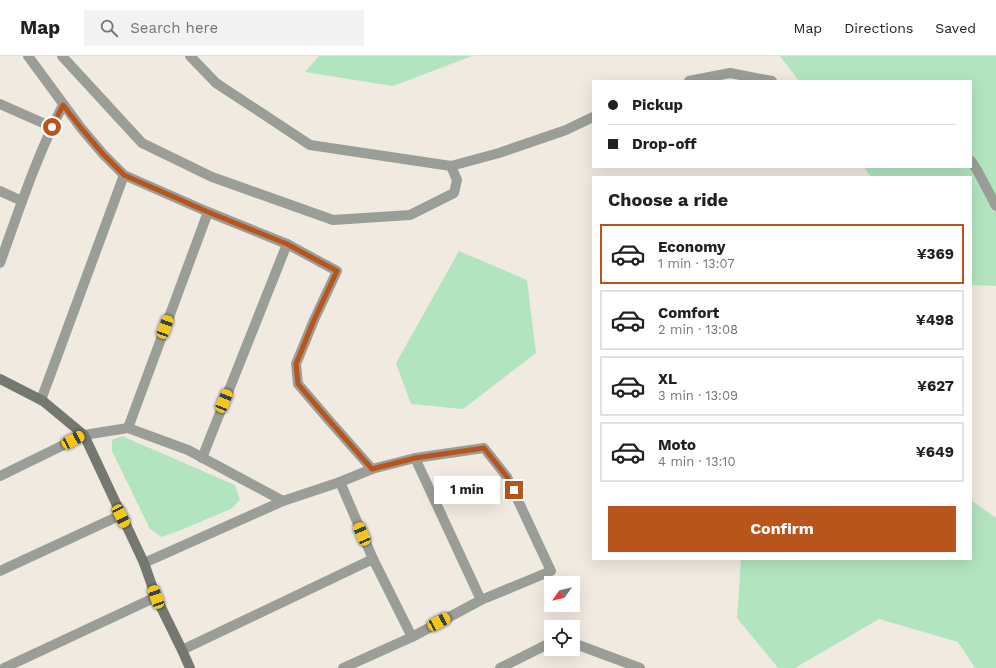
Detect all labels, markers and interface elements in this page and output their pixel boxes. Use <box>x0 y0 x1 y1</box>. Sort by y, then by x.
search box <box>84 10 364 46</box>
text: Map <box>20 16 60 39</box>
icon: search <box>98 17 120 39</box>
text: Search here <box>130 19 218 37</box>
text: Map <box>794 20 822 36</box>
text: Directions <box>844 20 913 36</box>
text: Saved <box>935 20 976 36</box>
text: Pickup <box>632 96 683 114</box>
route start <box>43 118 61 136</box>
text: Drop-off <box>632 135 697 153</box>
text: Choose a ride <box>608 189 728 210</box>
icon: car <box>610 236 646 272</box>
text: Economy <box>658 238 725 256</box>
text: ¥369 <box>917 245 954 263</box>
text: 1 min · 13:07 <box>658 256 735 271</box>
icon: car <box>610 302 646 338</box>
text: Comfort <box>658 304 719 322</box>
text: ¥498 <box>916 311 954 329</box>
car <box>155 314 175 340</box>
text: 2 min · 13:08 <box>658 322 738 337</box>
icon: car <box>610 368 646 404</box>
text: XL <box>658 370 677 388</box>
text: ¥627 <box>917 377 954 395</box>
car <box>214 388 234 414</box>
text: 3 min · 13:09 <box>658 388 738 403</box>
car <box>60 429 86 451</box>
icon: car <box>610 434 646 470</box>
text: Moto <box>658 436 696 454</box>
text: ¥649 <box>916 443 954 461</box>
text: 4 min · 13:10 <box>658 454 735 469</box>
callout: 1 min <box>434 476 500 504</box>
route end <box>505 481 523 499</box>
text: 1 min <box>450 482 484 497</box>
car <box>110 503 132 529</box>
button: Confirm <box>608 506 956 552</box>
car <box>352 521 372 547</box>
north arrow <box>544 576 580 612</box>
map controls <box>544 576 580 656</box>
car <box>146 584 166 610</box>
car <box>426 611 452 633</box>
button: locate <box>544 620 580 656</box>

